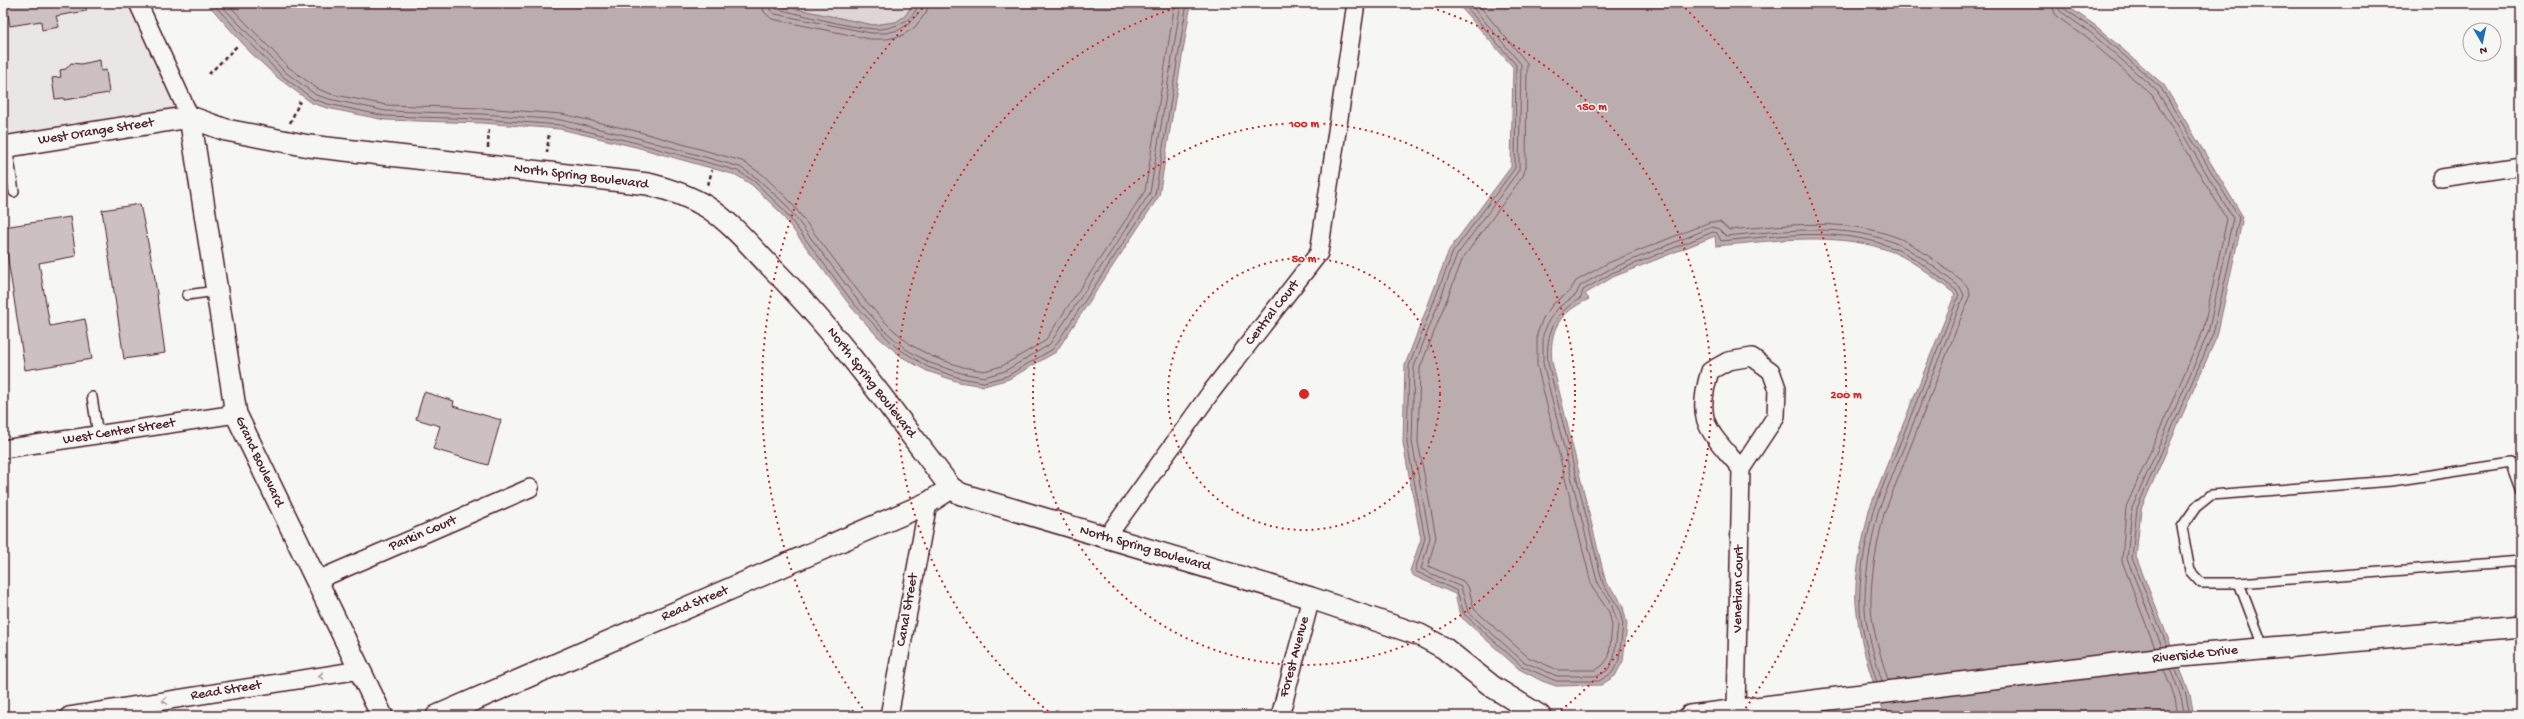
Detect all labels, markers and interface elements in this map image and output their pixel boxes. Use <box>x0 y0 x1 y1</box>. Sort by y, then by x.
north arrow <box>2462 22 2502 62</box>
text: N <box>2479 43 2488 56</box>
text: 150 m <box>1576 101 1607 115</box>
street label: West Orange Street <box>37 114 156 150</box>
text: 100 m <box>1288 118 1319 132</box>
street label: North Spring Boulevard <box>513 160 651 194</box>
text: 50 m <box>1292 253 1317 267</box>
street label: Central Court <box>1242 276 1305 349</box>
street label: North Spring Boulevard <box>823 324 921 443</box>
centre of rings <box>1297 387 1311 401</box>
text: 200 m <box>1831 389 1862 403</box>
street label: Grand Boulevard <box>231 414 288 512</box>
street label: West Center Street <box>62 415 178 449</box>
street label: Parkin Court <box>386 512 461 556</box>
street label: North Spring Boulevard <box>1077 522 1214 576</box>
street label: Venetian Court <box>1730 544 1748 634</box>
street label: Canal Street <box>893 571 923 648</box>
street label: Read Street <box>659 582 732 626</box>
street label: Forest Avenue <box>1276 614 1314 700</box>
street label: Riverside Drive <box>2151 642 2240 668</box>
one-way arrow <box>318 671 324 680</box>
street label: Read Street <box>190 677 264 705</box>
one-way arrow <box>162 696 168 705</box>

